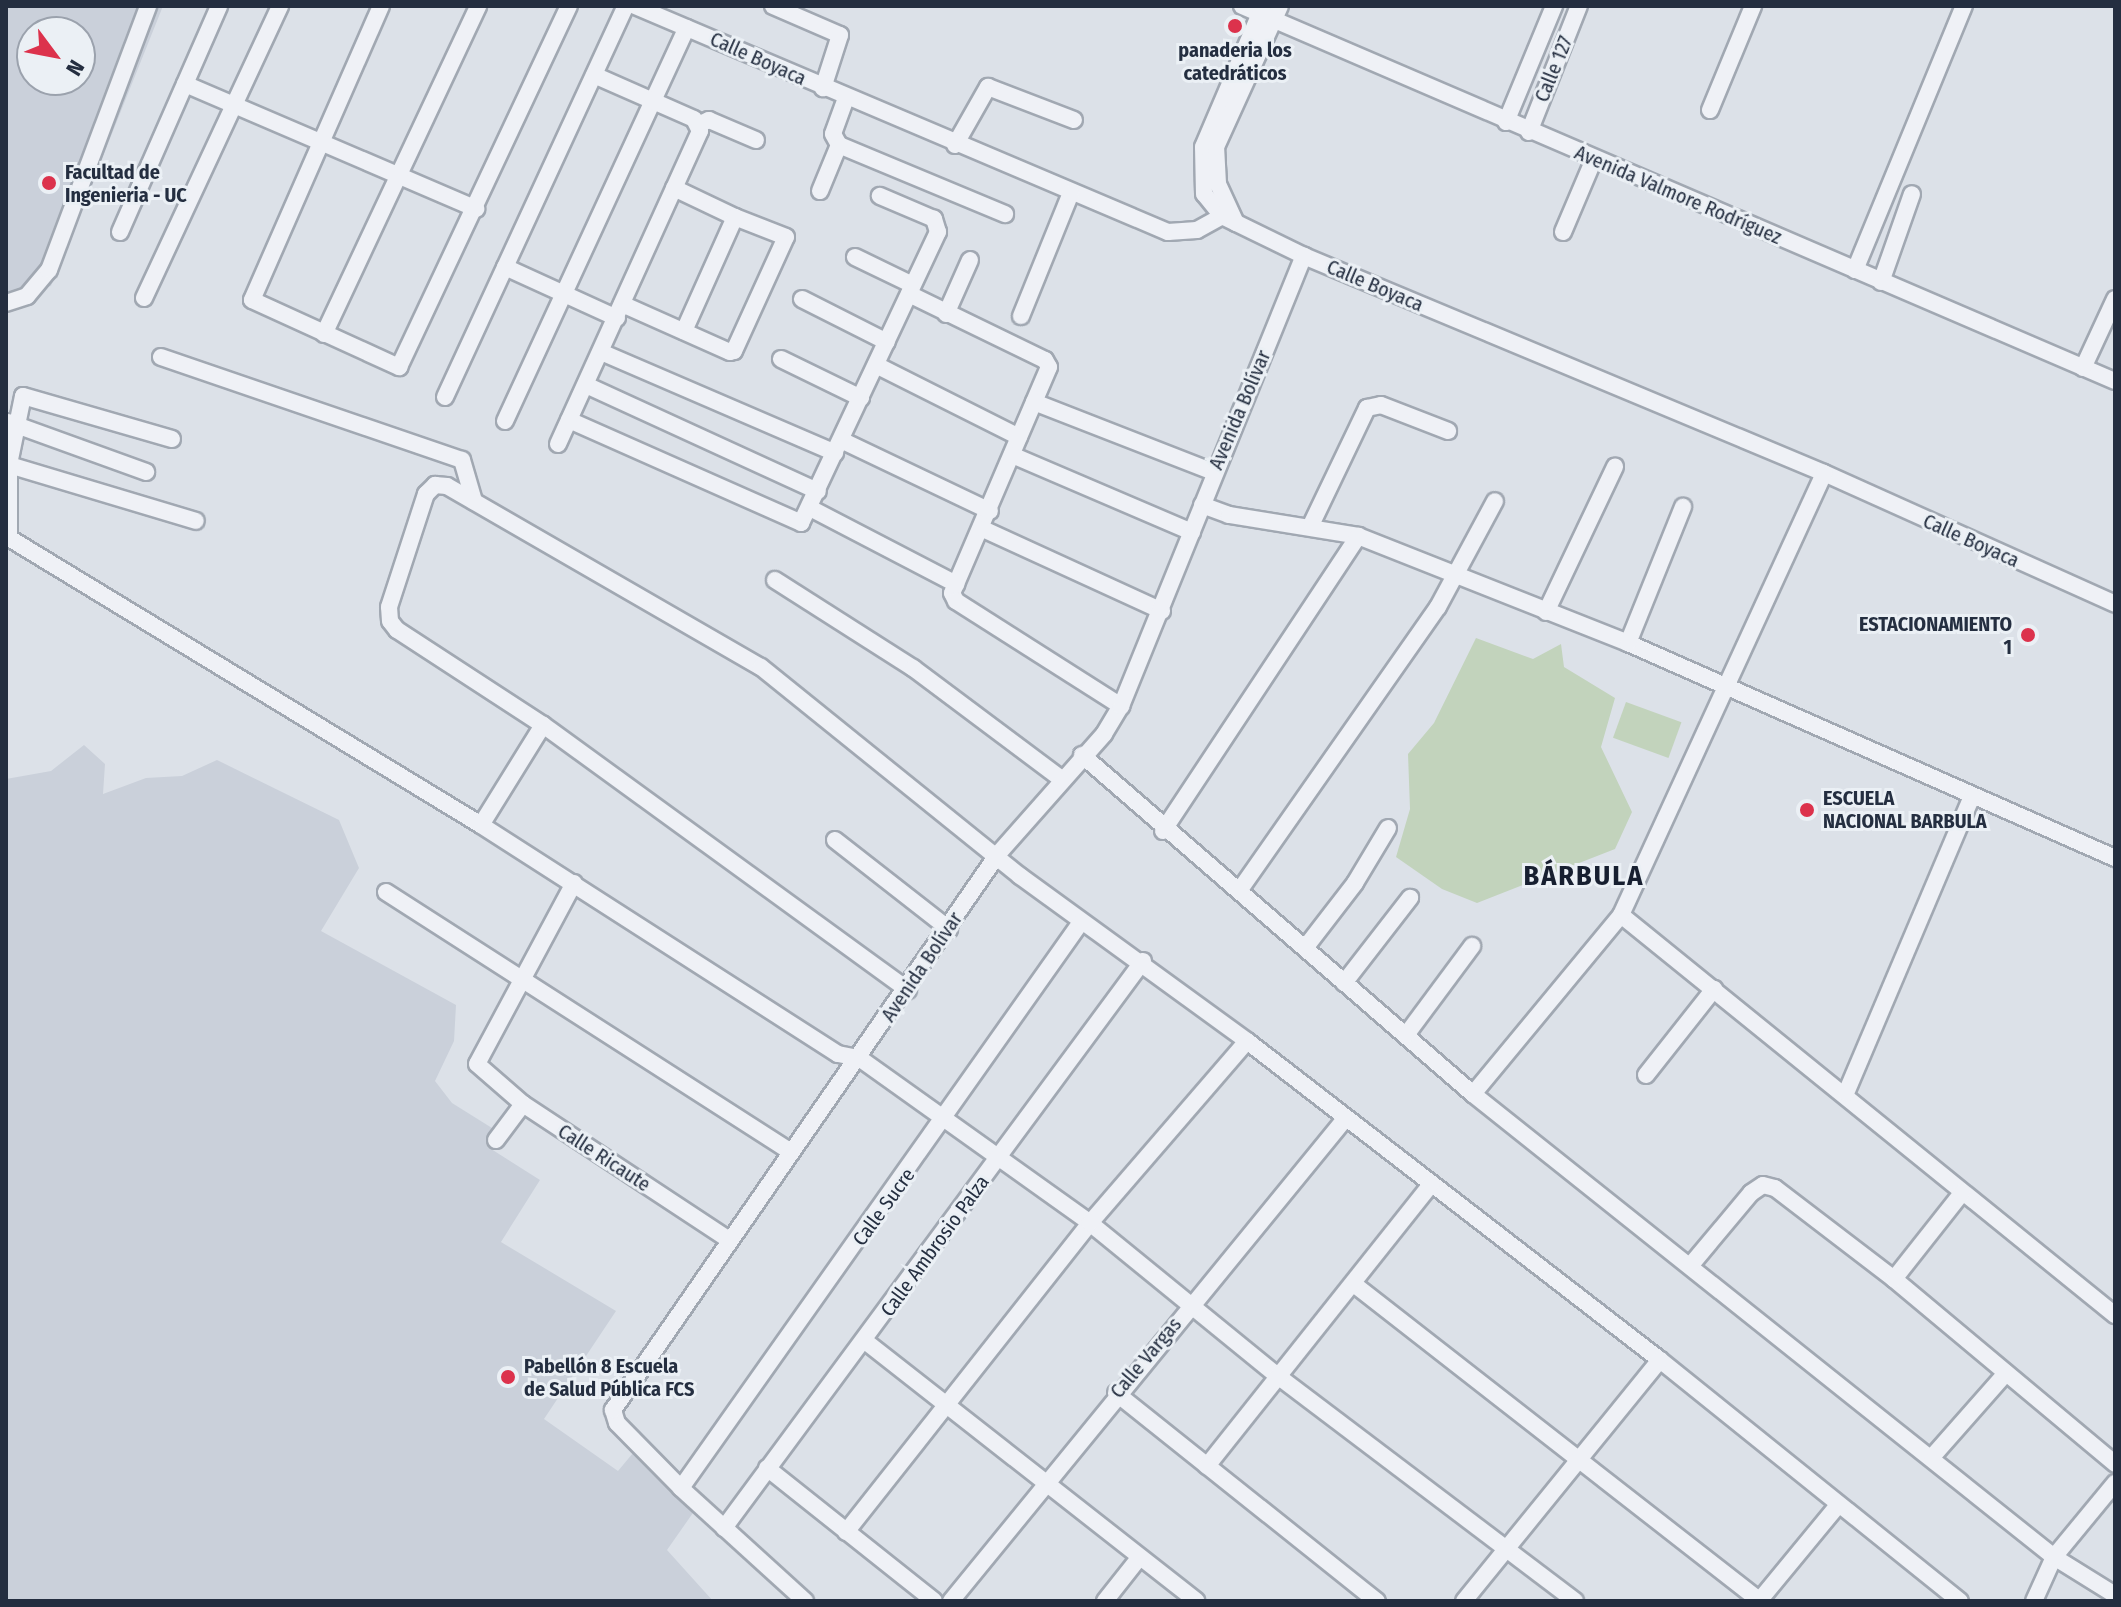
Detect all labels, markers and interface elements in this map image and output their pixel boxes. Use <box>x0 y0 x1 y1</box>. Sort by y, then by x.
north arrow <box>16 16 96 96</box>
marker: panaderia los catedráticos <box>1226 17 1244 35</box>
street label: Calle Boyaca <box>706 27 810 91</box>
street label: Calle 127 <box>1530 32 1578 106</box>
place label: panaderia los catedráticos <box>1178 38 1292 85</box>
text: N <box>60 55 90 81</box>
street label: Avenida Valmore Rodríguez <box>1571 141 1785 249</box>
place label: Facultad de Ingenieria - UC <box>65 160 187 207</box>
marker: Facultad de Ingenieria - UC <box>40 174 58 192</box>
street label: Calle Boyaca <box>1323 255 1427 317</box>
street label: Avenida Bolívar <box>1204 347 1276 473</box>
street label: Calle Boyaca <box>1919 509 2023 573</box>
place label: ESTACIONAMIENTO 1 <box>1859 612 2012 659</box>
marker: ESTACIONAMIENTO 1 <box>2019 626 2037 644</box>
place label: ESCUELA NACIONAL BARBULA <box>1823 786 1987 833</box>
marker: ESCUELA NACIONAL BARBULA <box>1798 801 1816 819</box>
district label: BÁRBULA <box>1524 859 1644 893</box>
street label: Avenida Bolívar <box>876 908 968 1026</box>
street label: Calle Ricaute <box>553 1119 655 1197</box>
street label: Calle Sucre <box>848 1164 920 1250</box>
street label: Calle Ambrosio Palza <box>876 1171 994 1321</box>
street label: Calle Vargas <box>1105 1313 1187 1403</box>
place label: Pabellón 8 Escuela de Salud Pública FCS <box>524 1354 694 1401</box>
marker: Pabellón 8 Escuela de Salud Pública FCS <box>499 1368 517 1386</box>

